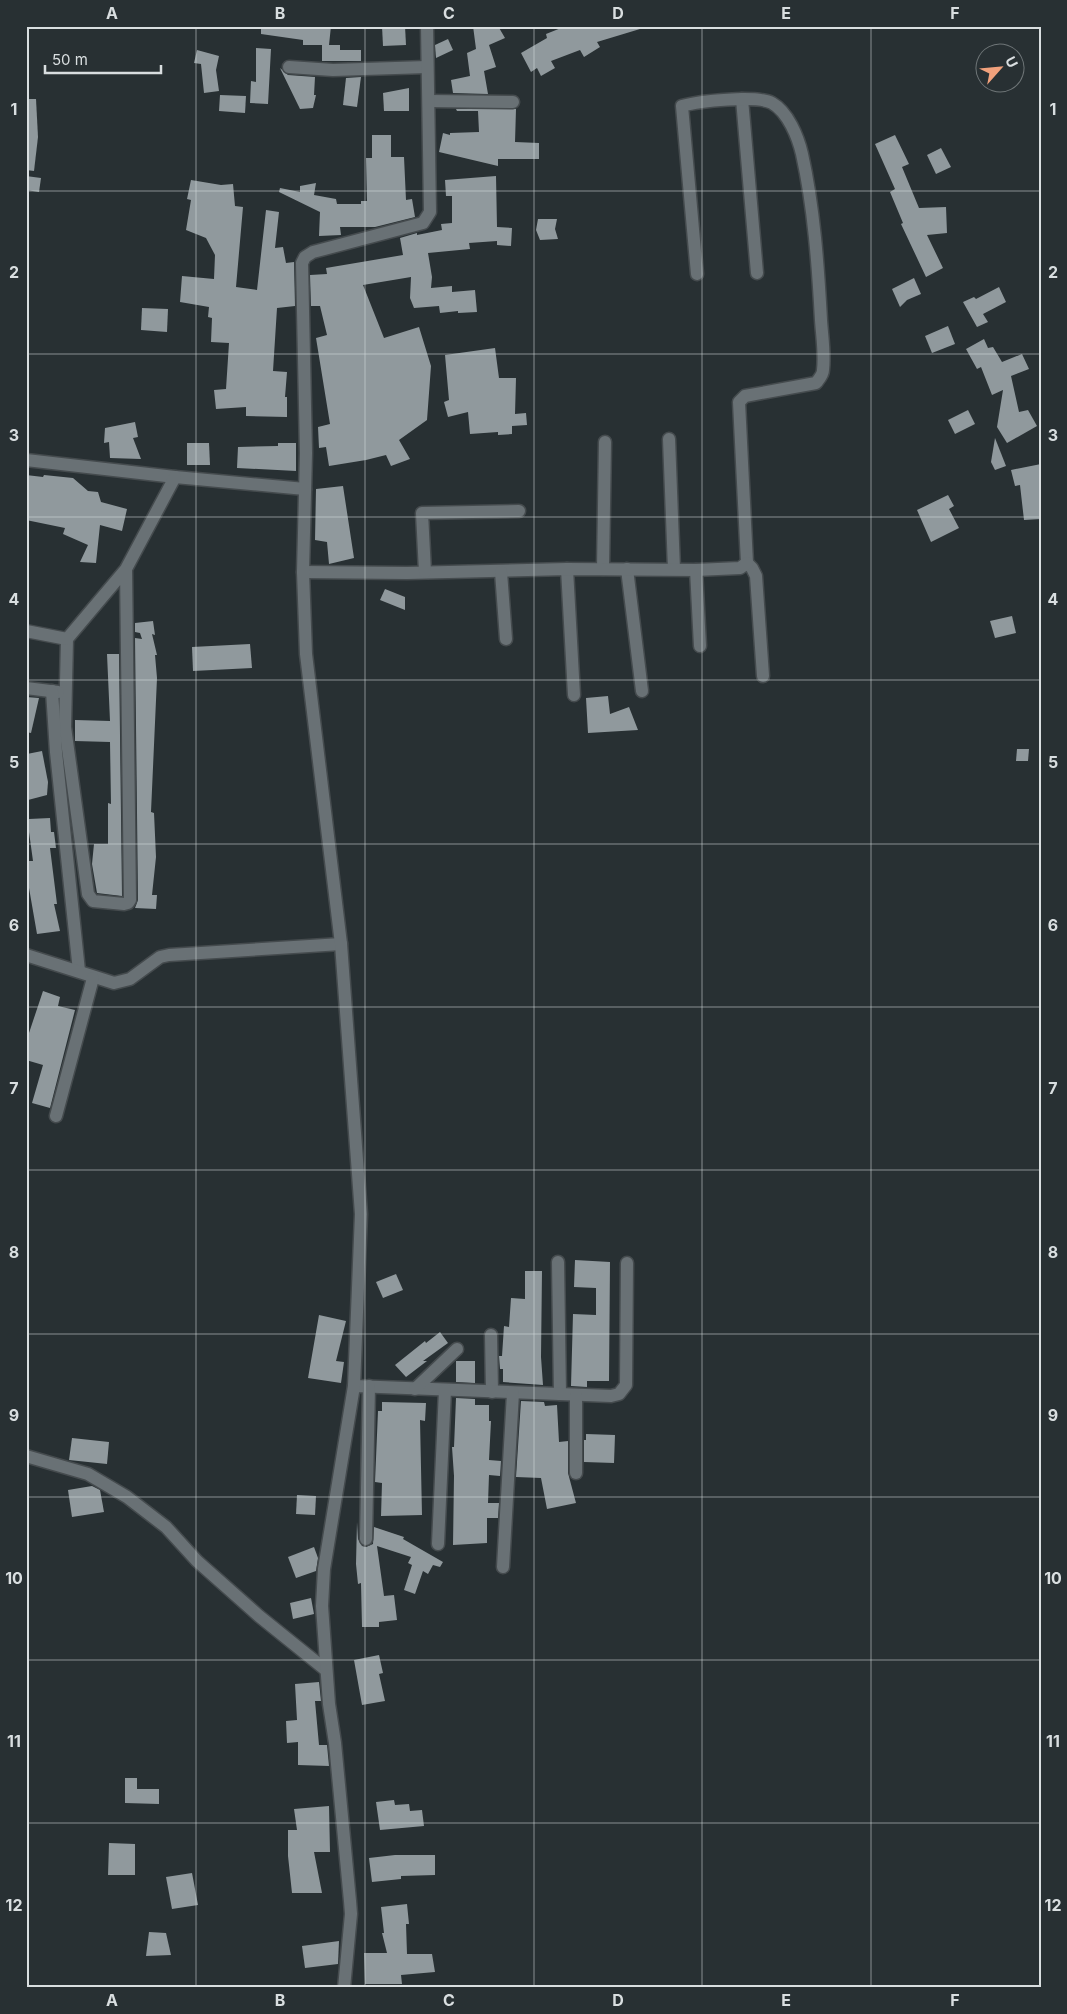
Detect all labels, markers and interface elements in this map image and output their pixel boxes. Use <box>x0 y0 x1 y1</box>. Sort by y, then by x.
text: A <box>106 3 118 23</box>
text: B <box>275 3 285 23</box>
text: C <box>443 3 455 23</box>
text: D <box>612 3 624 23</box>
text: E <box>781 3 791 23</box>
text: F <box>950 3 960 23</box>
scale bar <box>45 42 161 74</box>
north arrow <box>974 42 1024 92</box>
text: 50 m <box>52 50 88 69</box>
text: U <box>1002 53 1022 70</box>
text: 1 <box>11 99 17 119</box>
text: 1 <box>1050 99 1056 119</box>
text: 2 <box>9 262 19 282</box>
text: 2 <box>1048 262 1058 282</box>
text: 3 <box>9 425 19 445</box>
text: 3 <box>1048 425 1058 445</box>
text: 4 <box>9 589 20 609</box>
text: 4 <box>1048 589 1059 609</box>
text: 5 <box>9 752 19 772</box>
text: 5 <box>1048 752 1058 772</box>
text: 6 <box>9 915 19 935</box>
text: 6 <box>1048 915 1058 935</box>
text: 7 <box>9 1078 19 1098</box>
text: 7 <box>1048 1078 1058 1098</box>
text: 8 <box>9 1242 19 1262</box>
text: 8 <box>1048 1242 1058 1262</box>
text: 9 <box>9 1405 19 1425</box>
text: 9 <box>1048 1405 1058 1425</box>
text: 10 <box>5 1568 23 1588</box>
text: 10 <box>1044 1568 1062 1588</box>
text: 11 <box>7 1731 21 1751</box>
text: 11 <box>1046 1731 1060 1751</box>
text: 12 <box>6 1895 22 1915</box>
text: 12 <box>1045 1895 1061 1915</box>
text: A <box>106 1990 118 2010</box>
text: B <box>275 1990 285 2010</box>
text: C <box>443 1990 455 2010</box>
text: D <box>612 1990 624 2010</box>
text: E <box>781 1990 791 2010</box>
text: F <box>950 1990 960 2010</box>

